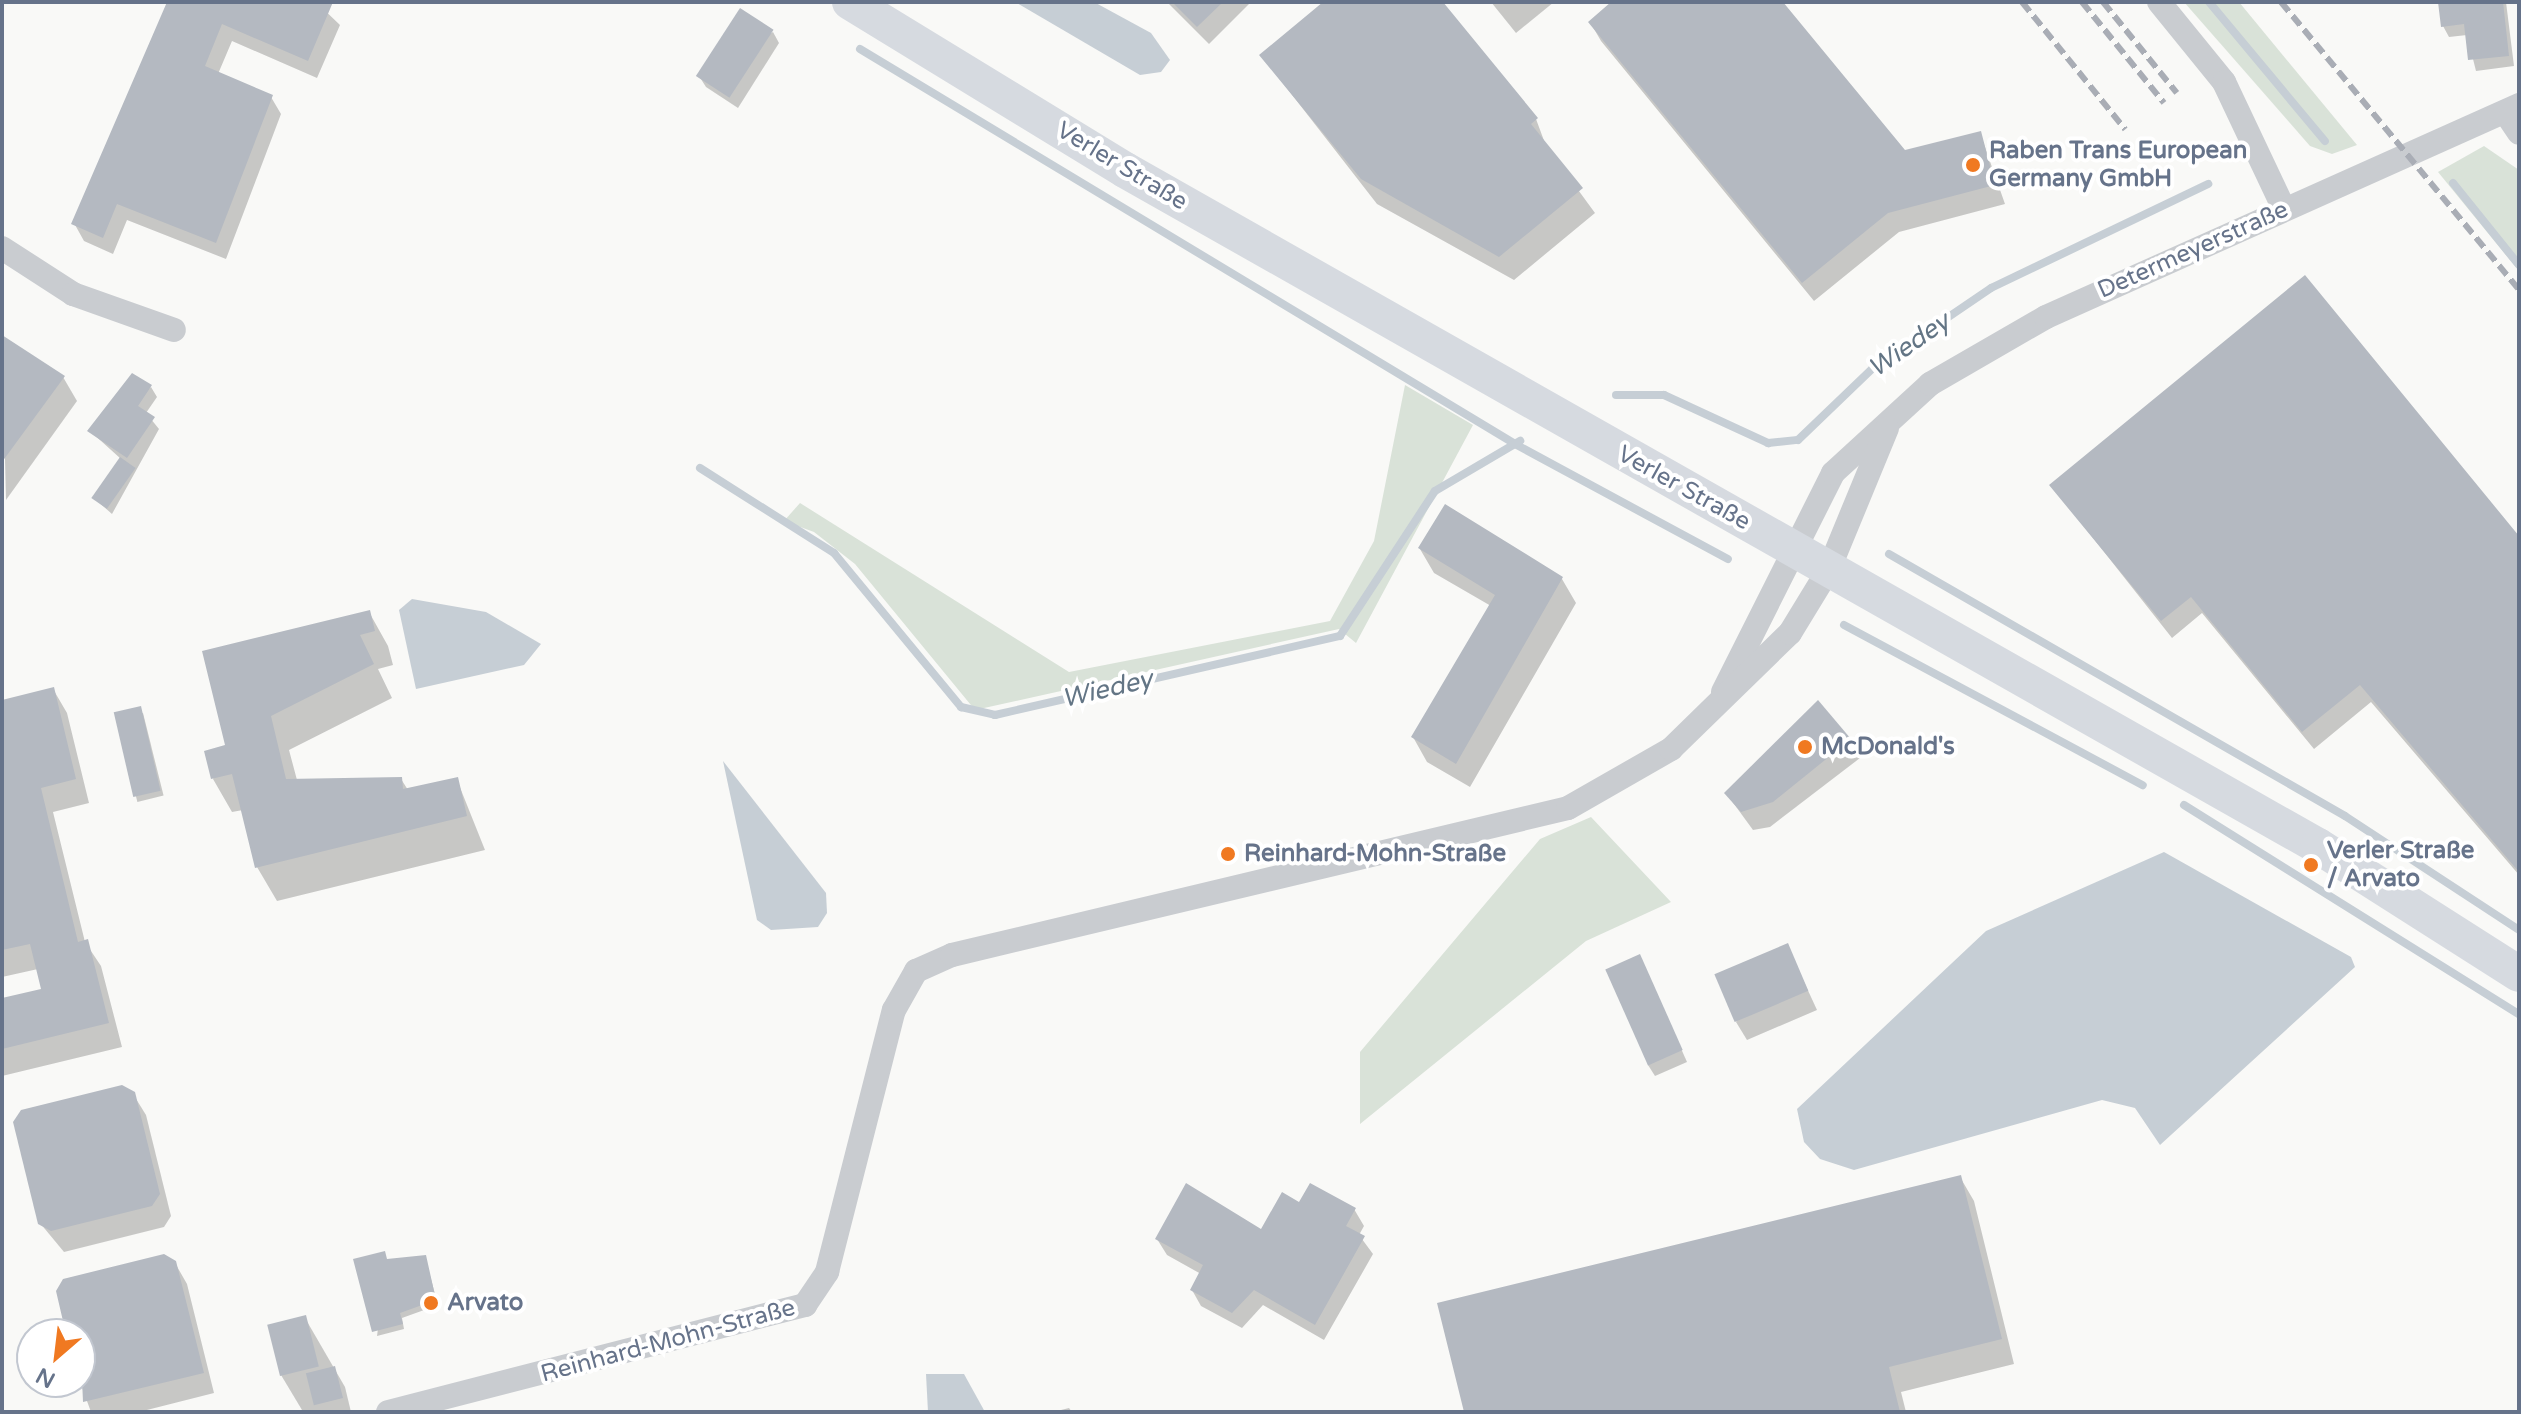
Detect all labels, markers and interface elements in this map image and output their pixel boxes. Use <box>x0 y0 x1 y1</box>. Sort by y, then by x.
street label: Verler Straße <box>1051 116 1193 216</box>
place label: Raben Trans European Germany GmbH <box>1989 137 2247 193</box>
marker: Raben Trans European Germany GmbH <box>1964 156 1982 174</box>
street label: Determeyerstraße <box>2093 195 2293 305</box>
water label: Wiedey <box>1862 306 1956 384</box>
street label: Verler Straße <box>1613 440 1755 536</box>
water label: Wiedey <box>1059 663 1155 715</box>
place label: McDonald's <box>1821 733 1955 761</box>
marker: McDonald's <box>1796 738 1814 756</box>
place label: Verler Straße / Arvato <box>2327 837 2474 893</box>
place label: Reinhard-Mohn-Straße <box>1244 840 1506 868</box>
marker: Reinhard-Mohn-Straße <box>1219 845 1237 863</box>
marker: Verler Straße / Arvato <box>2302 856 2320 874</box>
place label: Arvato <box>447 1289 523 1317</box>
street label: Reinhard-Mohn-Straße <box>538 1293 798 1389</box>
marker: Arvato <box>422 1294 440 1312</box>
north arrow <box>16 1318 96 1398</box>
text: N <box>32 1362 60 1393</box>

